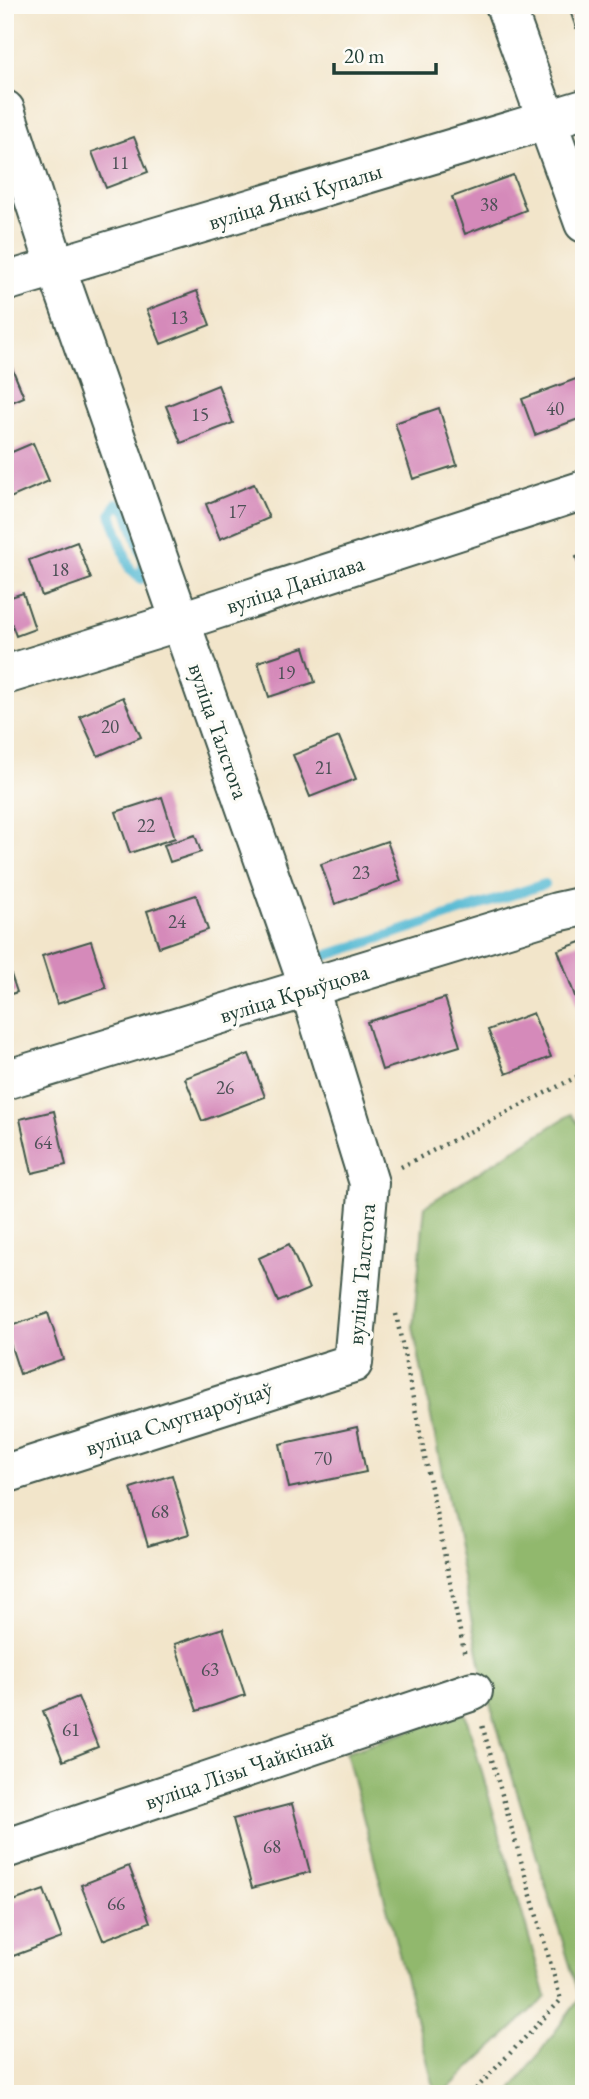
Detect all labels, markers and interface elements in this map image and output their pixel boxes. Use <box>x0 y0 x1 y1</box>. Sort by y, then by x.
scale bar <box>334 32 435 76</box>
text: 20 m <box>344 42 385 69</box>
house number: 11 <box>111 150 129 175</box>
street label: вуліца Янкі Купалы <box>205 155 385 237</box>
house number: 38 <box>480 192 498 217</box>
house number: 13 <box>170 305 188 330</box>
house number: 40 <box>546 396 564 421</box>
house number: 15 <box>191 402 209 427</box>
house number: 17 <box>228 499 247 524</box>
street label: вуліца Данілава <box>222 547 369 620</box>
house number: 18 <box>51 557 69 582</box>
street label: вуліца Талстога <box>182 659 257 804</box>
house number: 19 <box>277 660 295 685</box>
house number: 20 <box>101 714 119 739</box>
house number: 21 <box>315 755 333 780</box>
house number: 22 <box>137 813 155 838</box>
house number: 23 <box>352 860 370 885</box>
house number: 24 <box>168 909 187 934</box>
street label: вуліца Крыўцова <box>216 956 373 1030</box>
house number: 26 <box>216 1075 234 1100</box>
house number: 64 <box>34 1130 53 1155</box>
street label: вуліца Талстога <box>340 1201 382 1346</box>
street label: вуліца Смугнароўцаў <box>82 1373 277 1462</box>
house number: 70 <box>314 1446 332 1471</box>
house number: 68 <box>151 1499 169 1524</box>
house number: 63 <box>201 1657 219 1682</box>
house number: 61 <box>62 1717 80 1742</box>
street label: вуліца Лізы Чайкінай <box>141 1724 337 1816</box>
house number: 68 <box>263 1834 281 1859</box>
house number: 66 <box>107 1891 125 1916</box>

